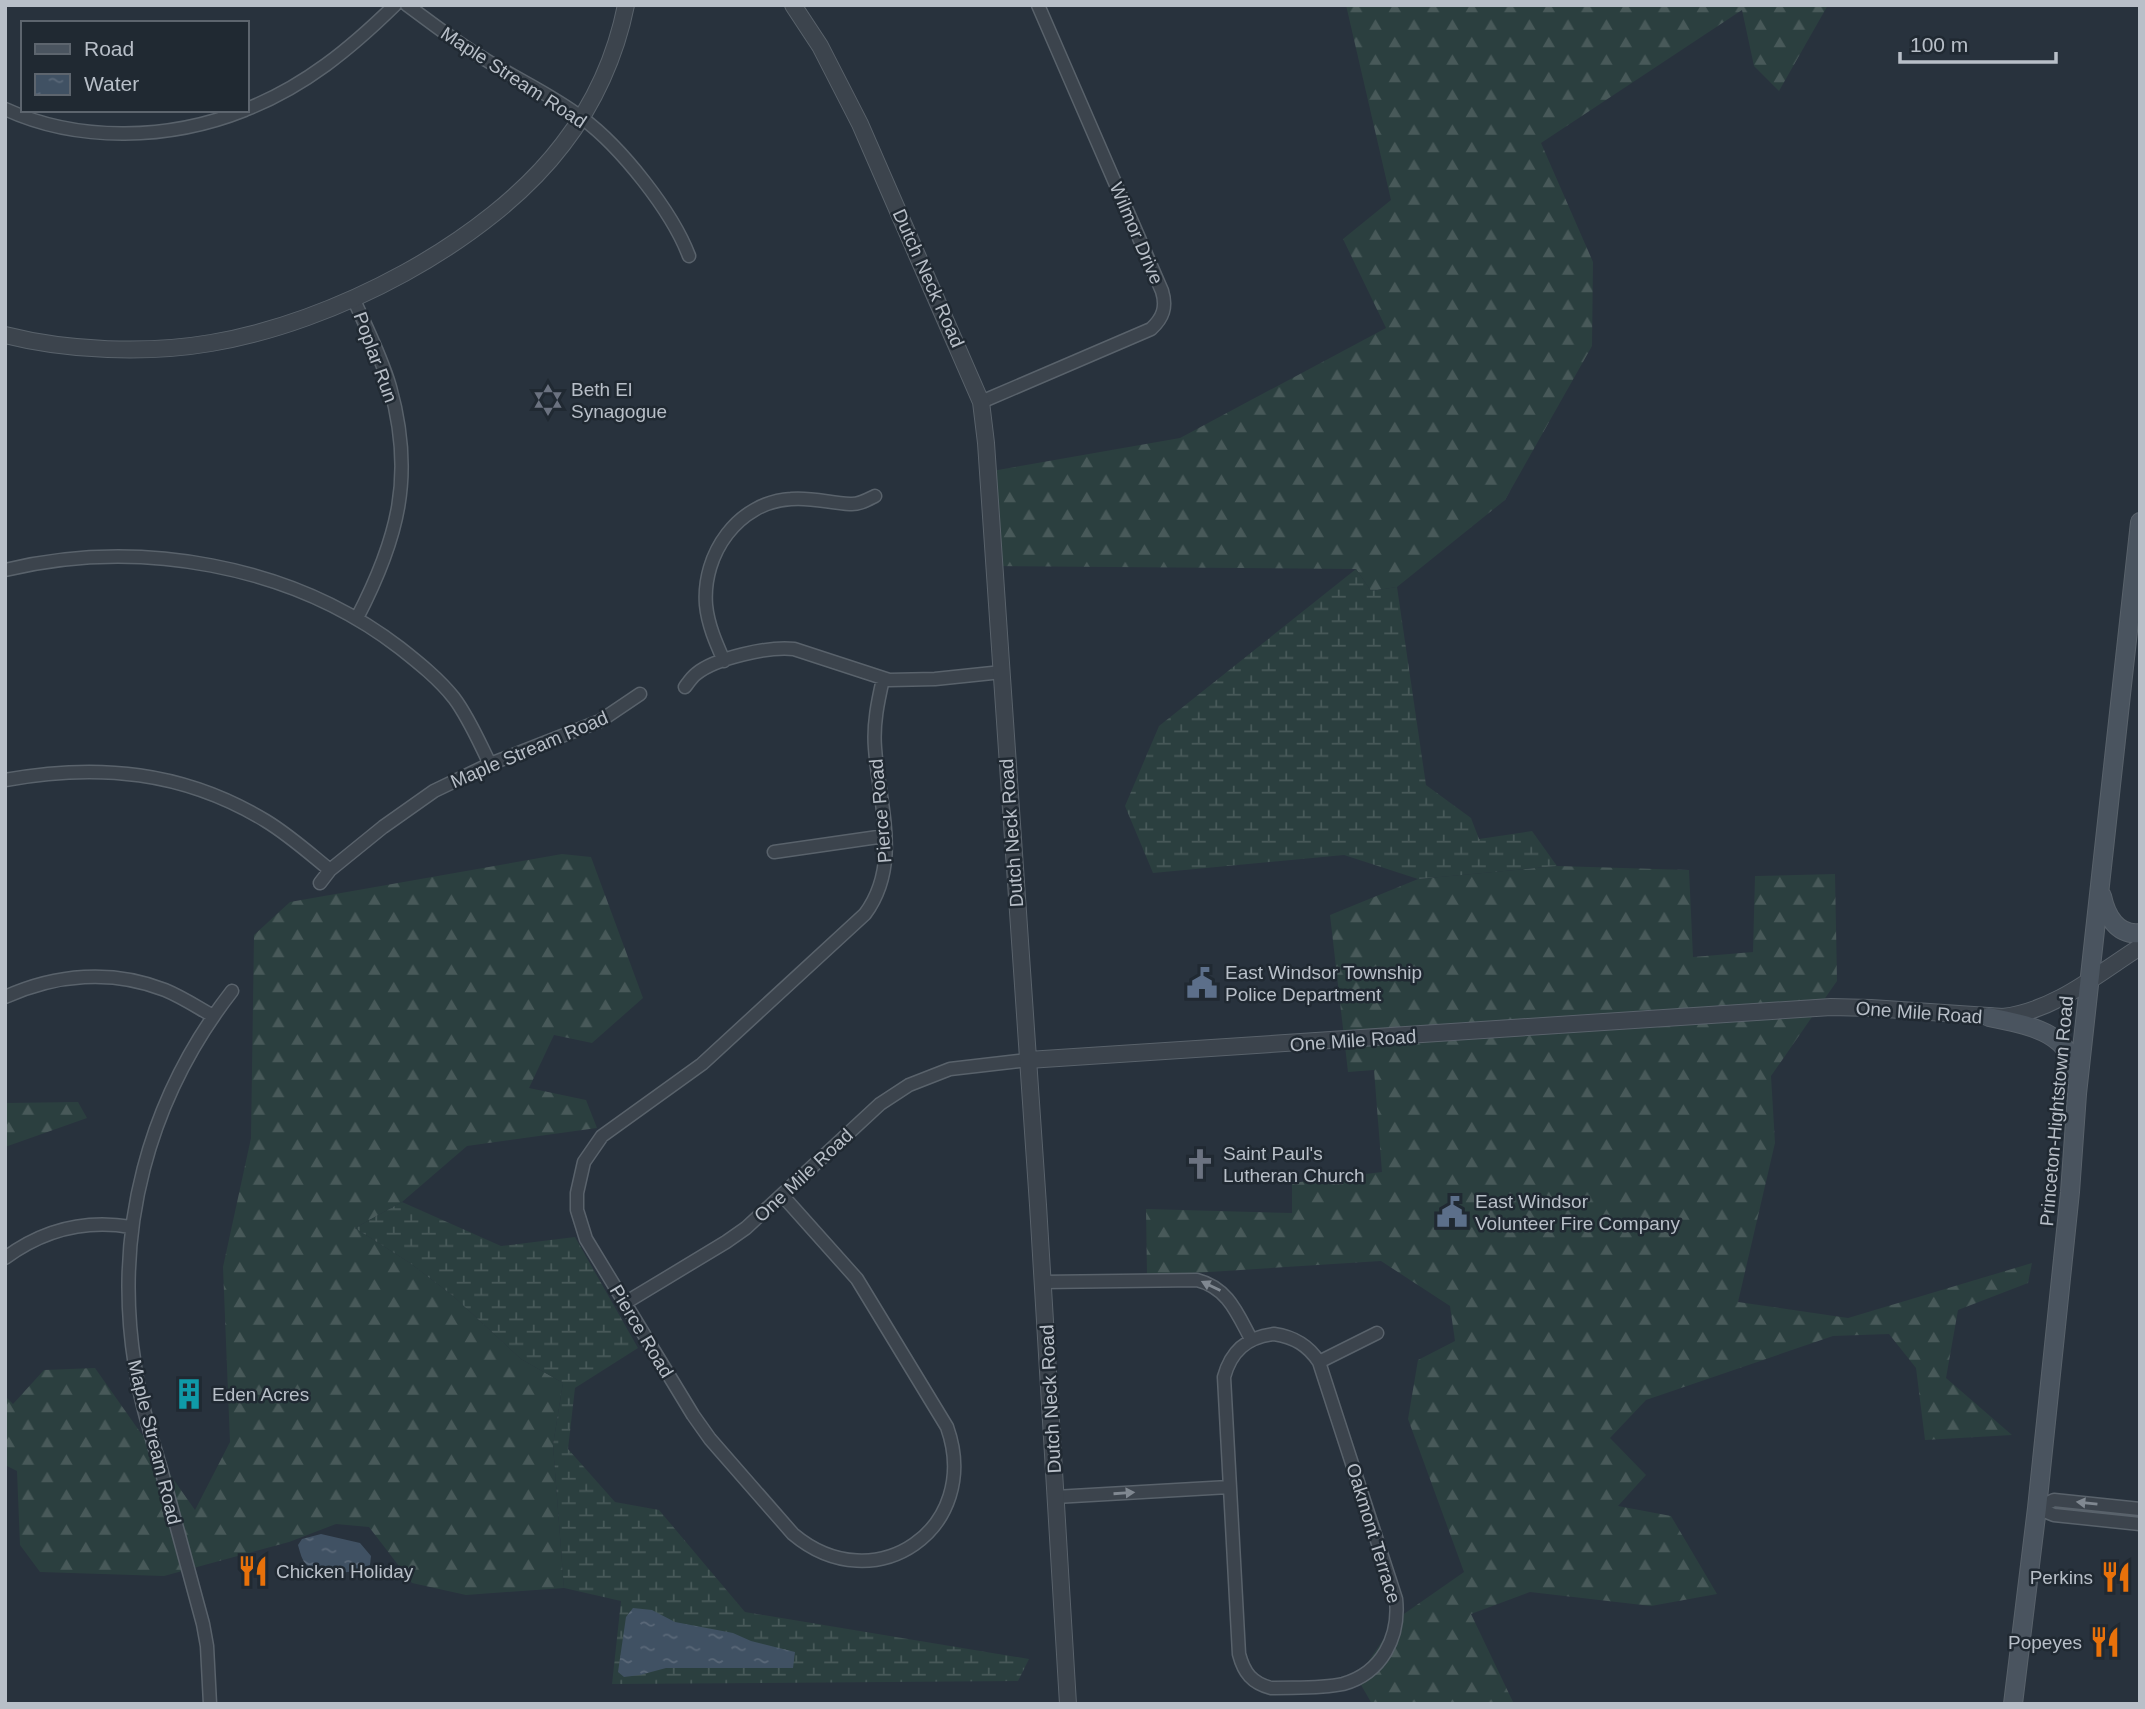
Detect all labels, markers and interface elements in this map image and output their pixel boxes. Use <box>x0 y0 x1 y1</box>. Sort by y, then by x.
legend <box>21 21 248 112</box>
scale bar <box>1900 21 2056 65</box>
street label: Maple Stream Road <box>437 23 590 132</box>
text: 100 m <box>1910 33 1968 56</box>
text: Road <box>84 37 134 60</box>
text: Water <box>84 72 139 95</box>
street label: Wilmor Drive <box>1106 179 1167 287</box>
street label: Dutch Neck Road <box>889 206 968 350</box>
street label: Poplar Run <box>349 309 402 405</box>
place label: Beth El Synagogue <box>571 379 667 422</box>
synagogue icon: Beth El Synagogue <box>531 383 565 417</box>
street label: Maple Stream Road <box>447 707 611 792</box>
street label: Pierce Road <box>865 758 896 864</box>
street label: Dutch Neck Road <box>996 758 1027 908</box>
place label: East Windsor Township Police Department <box>1225 962 1422 1005</box>
public building icon: East Windsor Township Police Department <box>1185 966 1219 1000</box>
street label: Princeton-Hightstown Road <box>2036 995 2077 1227</box>
street label: One Mile Road <box>1855 998 1983 1027</box>
street label: One Mile Road <box>1289 1026 1417 1055</box>
street label: One Mile Road <box>750 1124 857 1226</box>
place label: Saint Paul's Lutheran Church <box>1223 1143 1365 1186</box>
church icon: Saint Paul's Lutheran Church <box>1183 1147 1217 1181</box>
place label: East Windsor Volunteer Fire Company <box>1475 1191 1680 1234</box>
public building icon: East Windsor Volunteer Fire Company <box>1435 1195 1469 1229</box>
one-way arrow <box>1201 1280 1222 1292</box>
street label: Pierce Road <box>606 1281 677 1381</box>
street label: Dutch Neck Road <box>1036 1324 1065 1474</box>
street label: Maple Stream Road <box>124 1358 185 1527</box>
building icon: Eden Acres <box>172 1377 206 1411</box>
place label: Eden Acres <box>212 1384 309 1405</box>
street label: Oakmont Terrace <box>1342 1461 1405 1606</box>
one-way arrow <box>1113 1487 1135 1498</box>
one-way arrow <box>2076 1498 2098 1509</box>
restaurant icon: Chicken Holiday <box>236 1554 270 1588</box>
restaurant icon: Perkins <box>2099 1560 2133 1594</box>
place label: Chicken Holiday <box>276 1561 414 1582</box>
place label: Perkins <box>2030 1567 2093 1588</box>
restaurant icon: Popeyes <box>2088 1625 2122 1659</box>
place label: Popeyes <box>2008 1632 2082 1653</box>

